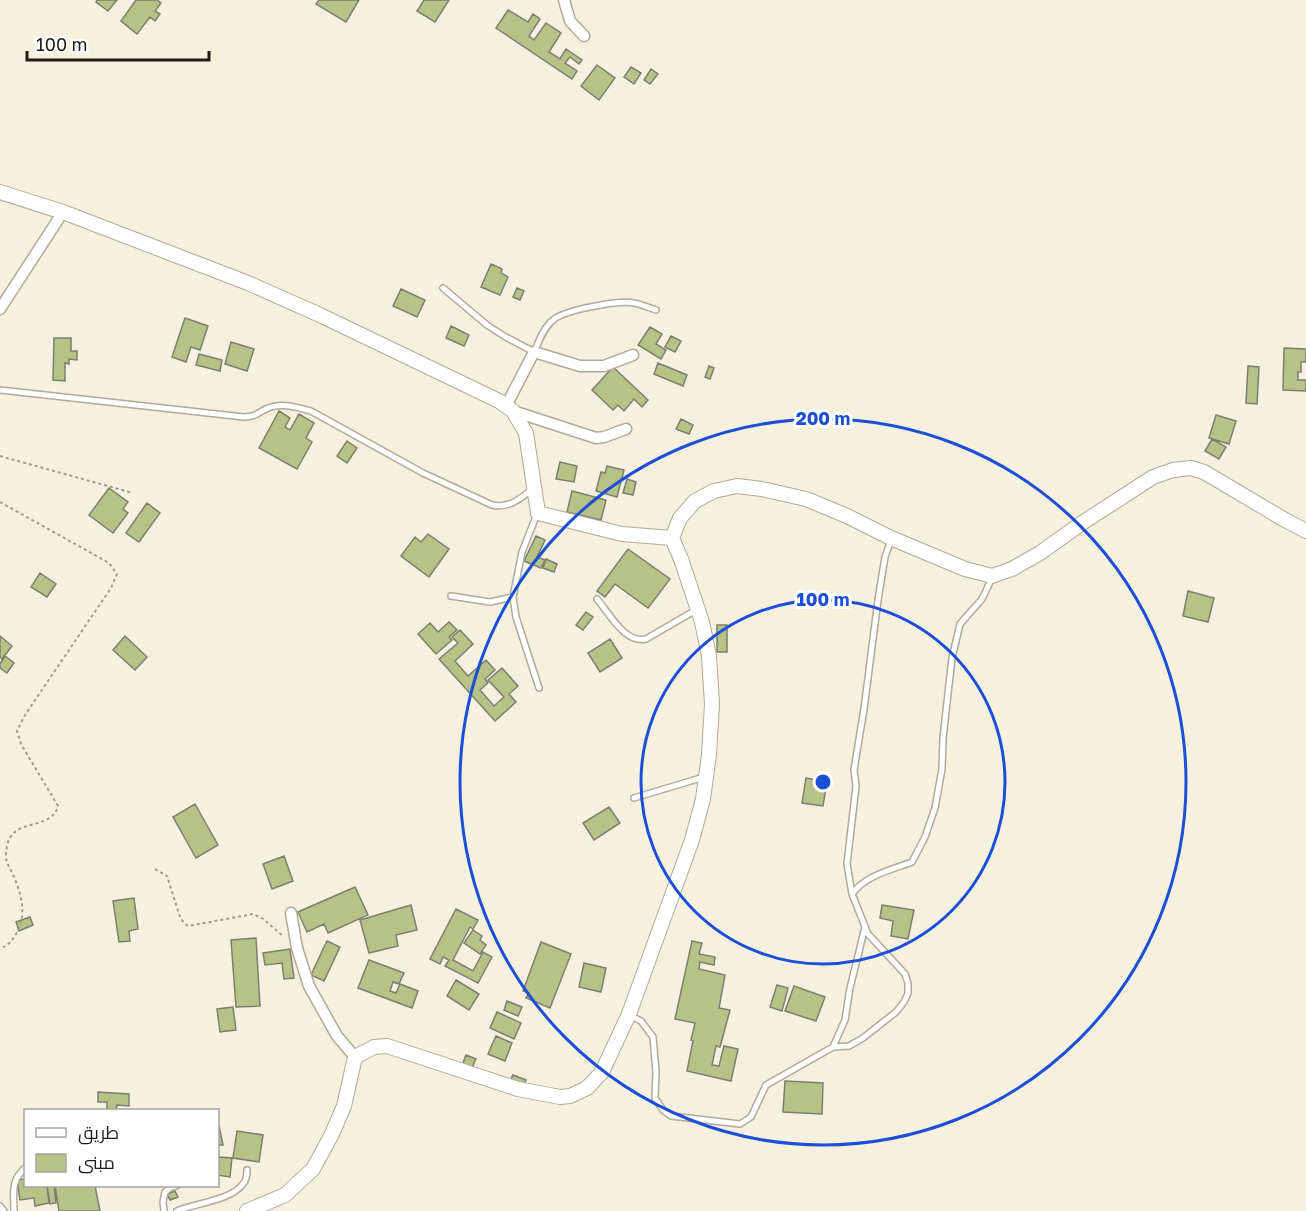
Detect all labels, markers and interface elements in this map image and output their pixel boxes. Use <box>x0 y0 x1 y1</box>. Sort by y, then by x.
scale bar <box>27 24 208 62</box>
text: 100 m <box>36 33 87 55</box>
text: 200 m <box>796 407 850 429</box>
text: 100 m <box>797 588 849 610</box>
centre of rings <box>813 772 833 792</box>
legend <box>24 1109 219 1187</box>
text: طريق <box>78 1121 119 1145</box>
text: مبنى <box>78 1151 115 1174</box>

